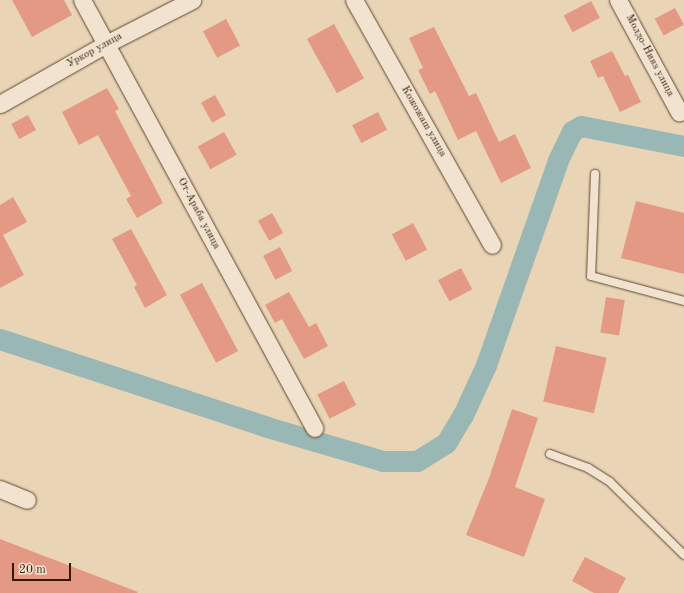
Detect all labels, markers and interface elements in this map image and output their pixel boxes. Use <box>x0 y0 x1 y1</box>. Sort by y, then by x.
street label: Молдо-Нияз улица <box>622 13 676 99</box>
street label: Уркор улица <box>65 30 125 72</box>
street label: Кожожаш улица <box>397 84 449 160</box>
street label: От-Араба улица <box>174 176 222 252</box>
scale bar <box>14 555 73 581</box>
text: 20 m <box>19 564 46 576</box>

